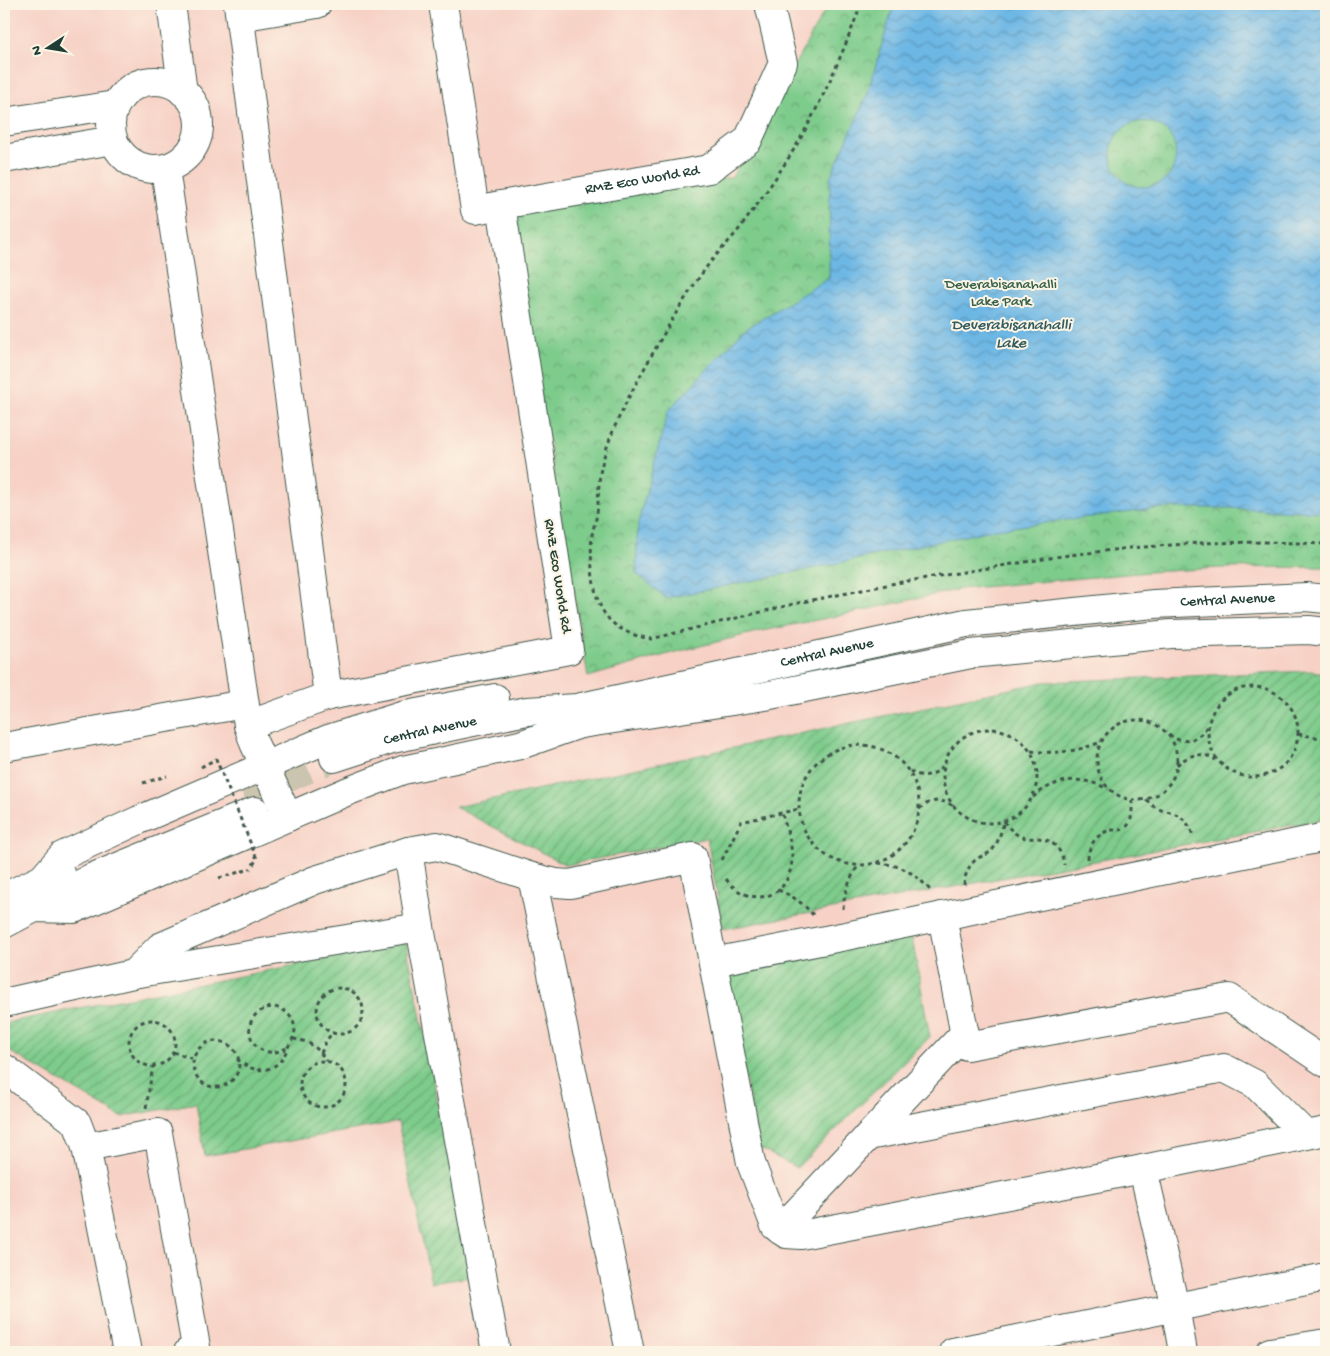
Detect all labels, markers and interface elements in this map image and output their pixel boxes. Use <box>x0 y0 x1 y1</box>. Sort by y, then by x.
north arrow <box>22 22 72 72</box>
text: N <box>28 44 47 56</box>
street label: RMZ Eco World Rd <box>584 162 702 199</box>
park label: Deverabisanahalli Lake Park <box>944 276 1057 311</box>
water label: Deverabisanahalli Lake <box>951 317 1072 354</box>
street label: RMZ Eco World Rd <box>539 518 575 636</box>
street label: Central Avenue <box>1180 589 1276 612</box>
street label: Central Avenue <box>779 634 876 672</box>
street label: Central Avenue <box>381 712 479 750</box>

